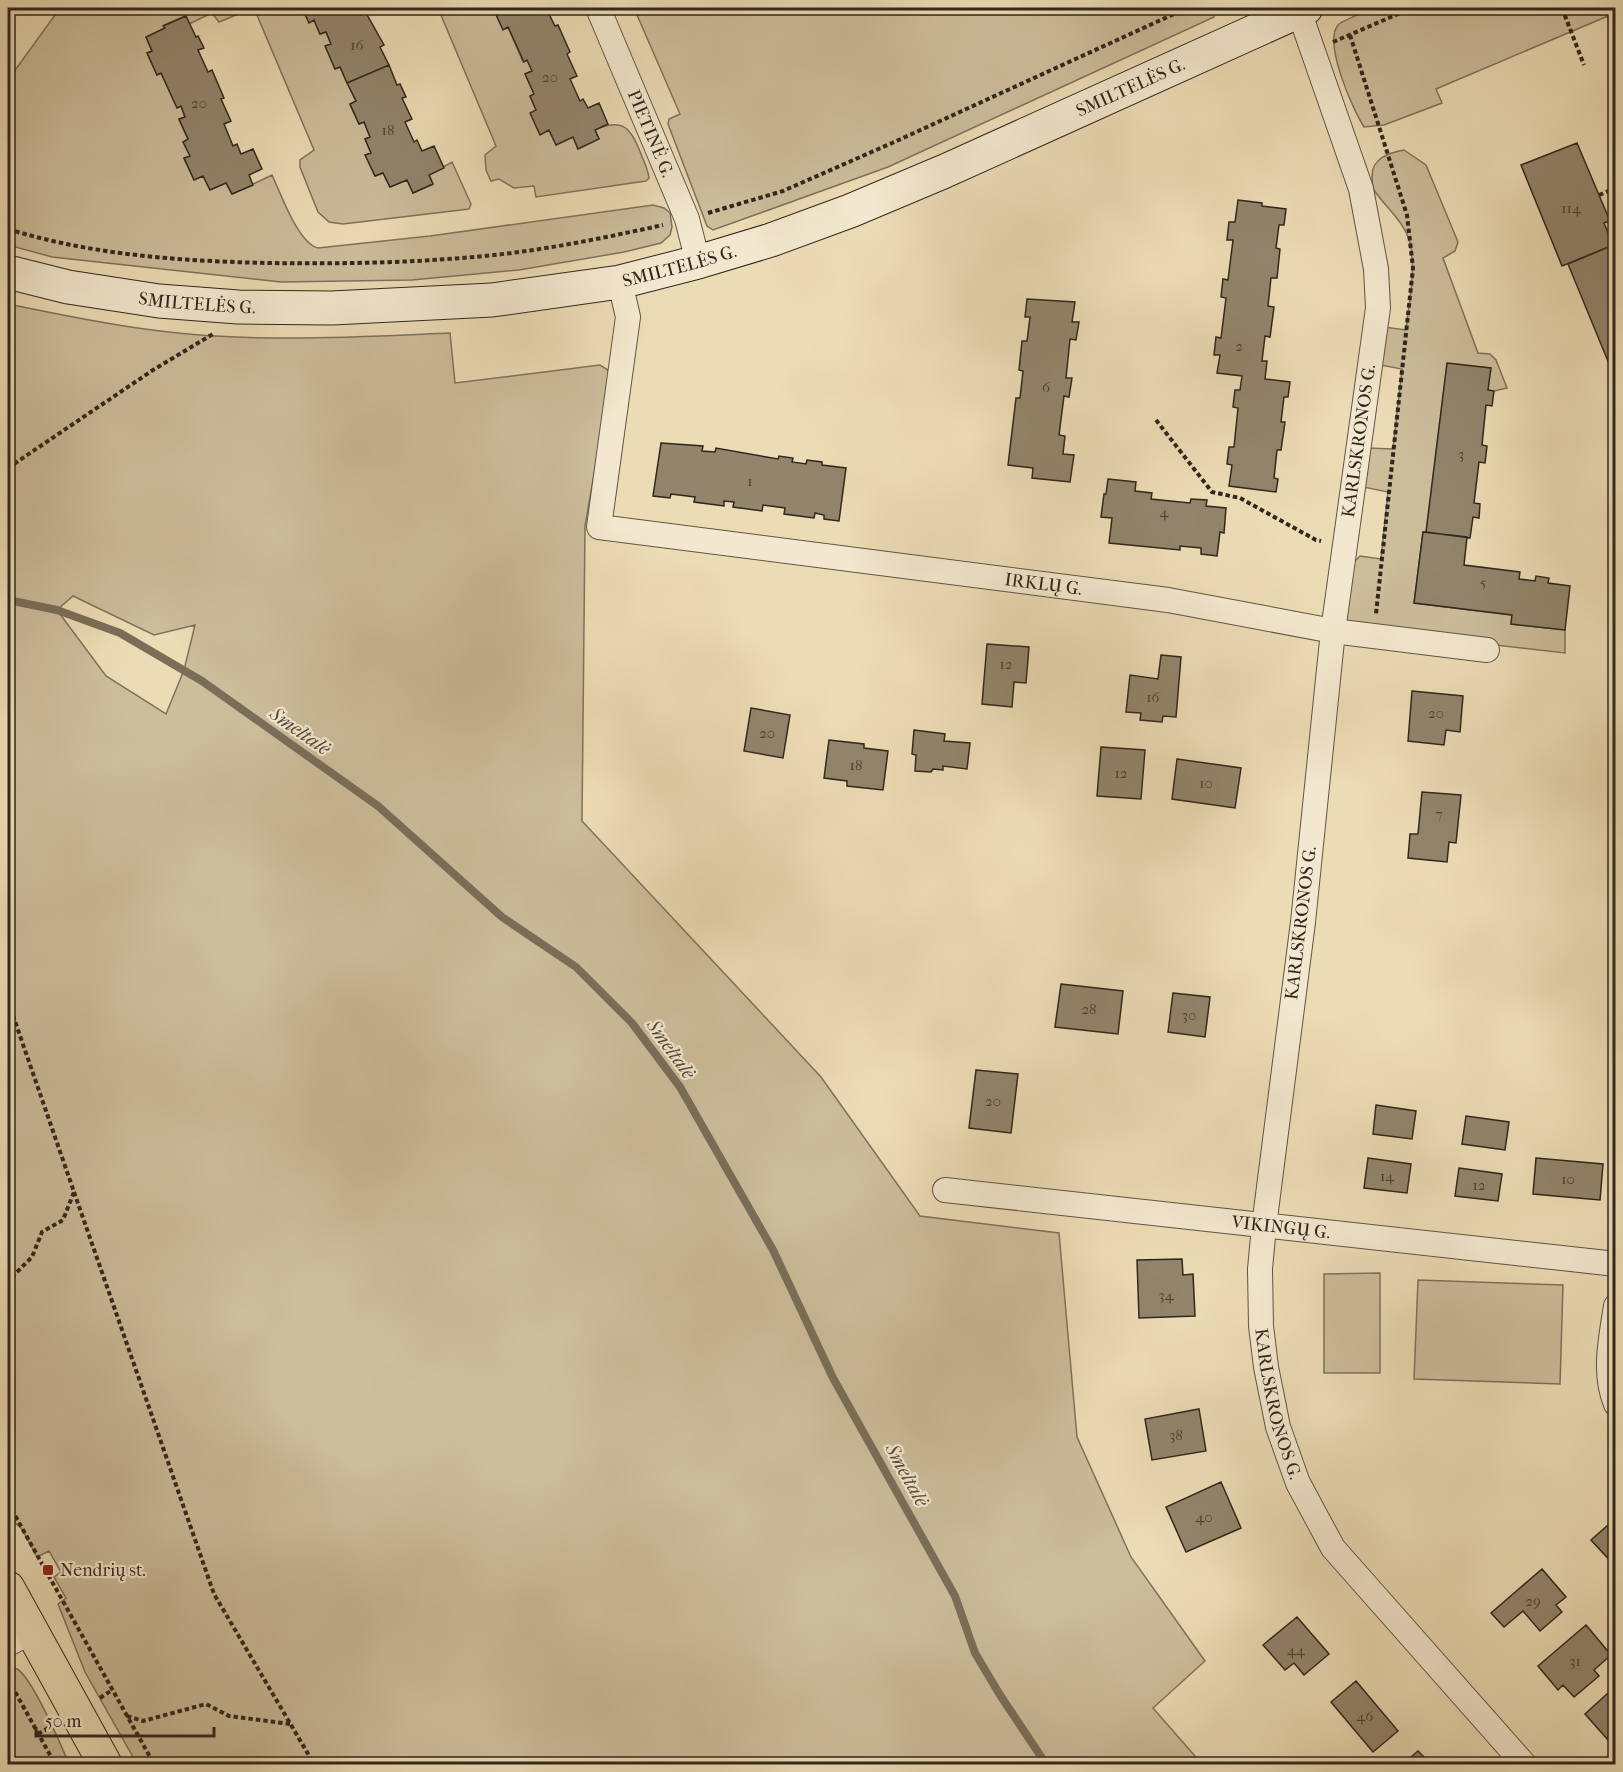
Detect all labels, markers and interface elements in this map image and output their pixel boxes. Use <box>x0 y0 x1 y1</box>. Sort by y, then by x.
house number: 16 <box>350 36 365 54</box>
street label: SMILTELĖS G. <box>1073 54 1188 121</box>
house number: 20 <box>542 68 558 86</box>
street label: PIETINĖ G. <box>623 87 679 180</box>
house number: 20 <box>191 94 207 112</box>
house number: 18 <box>382 121 394 139</box>
house number: 114 <box>1561 199 1582 217</box>
street label: SMILTELĖS G. <box>620 241 739 291</box>
street label: SMILTELĖS G. <box>137 287 256 318</box>
house number: 2 <box>1235 337 1243 355</box>
street label: KARLSKRONOS G. <box>1338 363 1380 519</box>
house number: 6 <box>1042 378 1051 396</box>
house number: 3 <box>1458 445 1464 463</box>
house number: 1 <box>747 472 753 490</box>
house number: 4 <box>1160 503 1170 521</box>
street label: IRKLŲ G. <box>1004 569 1083 599</box>
house number: 5 <box>1480 573 1486 591</box>
house number: 12 <box>999 655 1013 673</box>
house number: 16 <box>1146 688 1161 706</box>
water label: Smeltalė <box>265 701 335 761</box>
house number: 20 <box>1428 704 1444 722</box>
house number: 20 <box>759 724 775 742</box>
house number: 18 <box>850 756 862 774</box>
house number: 12 <box>1114 764 1128 782</box>
house number: 10 <box>1199 774 1213 792</box>
house number: 7 <box>1435 805 1443 823</box>
street label: KARLSKRONOS G. <box>1281 845 1321 1001</box>
house number: 28 <box>1081 1000 1097 1018</box>
house number: 30 <box>1182 1006 1196 1024</box>
water label: Smeltalė <box>641 1014 701 1084</box>
house number: 20 <box>985 1092 1001 1110</box>
house number: 14 <box>1380 1167 1395 1185</box>
house number: 10 <box>1561 1170 1575 1188</box>
house number: 12 <box>1472 1176 1486 1194</box>
street label: VIKINGŲ G. <box>1230 1211 1331 1243</box>
house number: 34 <box>1158 1286 1175 1304</box>
street label: KARLSKRONOS G. <box>1251 1327 1306 1482</box>
house number: 38 <box>1169 1426 1183 1444</box>
water label: Smeltalė <box>880 1439 934 1511</box>
house number: 40 <box>1195 1508 1213 1526</box>
place label: Nendrių st. <box>60 1560 146 1581</box>
marker: Nendrių st. <box>41 1563 55 1577</box>
house number: 29 <box>1525 1592 1541 1610</box>
house number: 44 <box>1287 1641 1306 1659</box>
house number: 31 <box>1569 1652 1581 1670</box>
scale bar <box>36 1700 214 1738</box>
house number: 46 <box>1357 1707 1374 1725</box>
text: 50 m <box>45 1711 82 1732</box>

